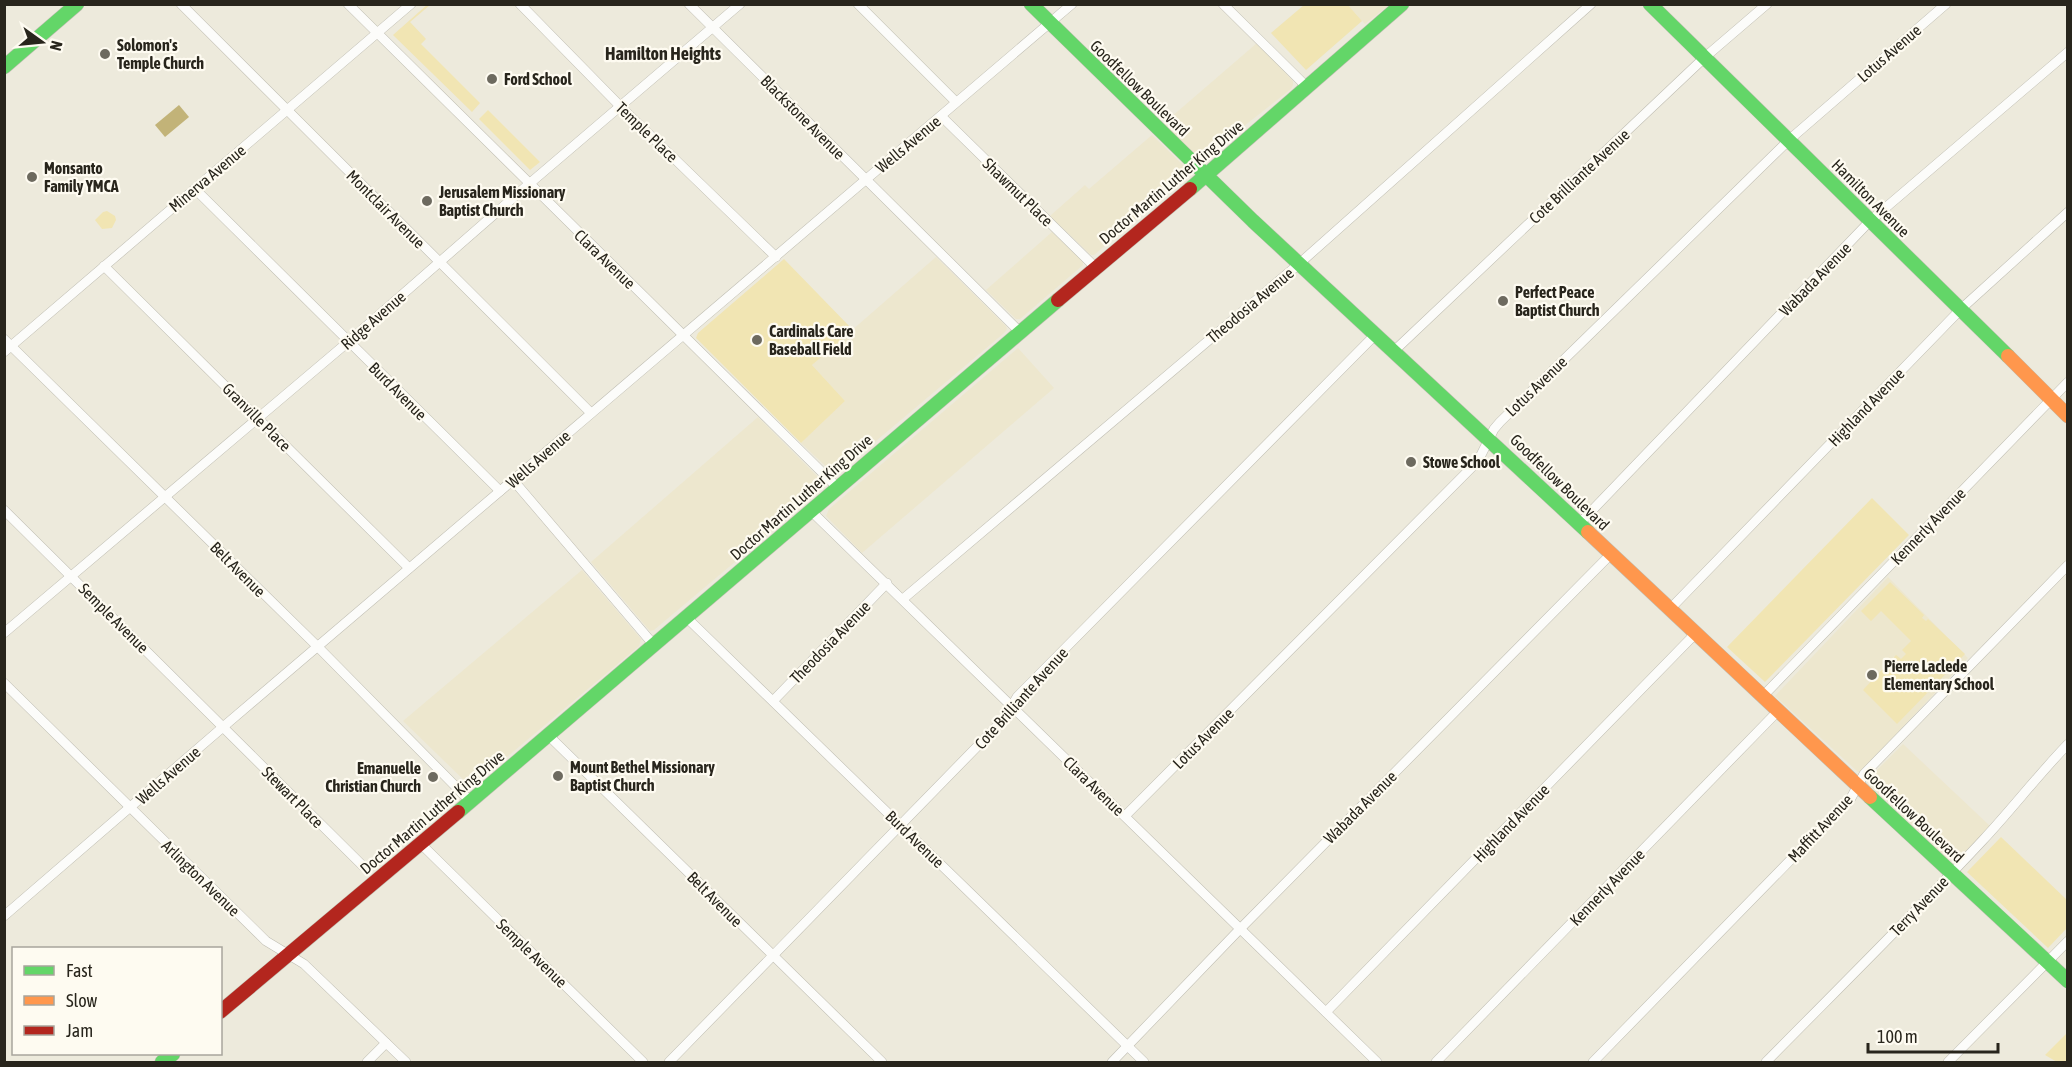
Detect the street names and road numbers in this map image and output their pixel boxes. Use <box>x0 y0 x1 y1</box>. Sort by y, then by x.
street label: Lotus Avenue <box>1854 21 1924 85</box>
street label: Goodfellow Boulevard <box>1087 36 1193 140</box>
street label: Blackstone Avenue <box>757 71 849 163</box>
street label: Temple Place <box>612 98 682 167</box>
street label: Wells Avenue <box>872 112 944 176</box>
street label: Doctor Martin Luther King Drive <box>1095 117 1247 248</box>
street label: Cote Brilliante Avenue <box>1525 125 1633 227</box>
street label: Minerva Avenue <box>165 141 249 215</box>
street label: Shawmut Place <box>979 154 1057 230</box>
street label: Hamilton Avenue <box>1828 155 1914 241</box>
street label: Montclair Avenue <box>343 166 429 252</box>
street label: Clara Avenue <box>571 226 639 292</box>
street label: Wabada Avenue <box>1775 239 1855 319</box>
street label: Theodosia Avenue <box>1203 264 1297 346</box>
street label: Ridge Avenue <box>337 287 410 354</box>
street label: Lotus Avenue <box>1502 352 1570 420</box>
street label: Burd Avenue <box>365 358 431 424</box>
street label: Highland Avenue <box>1824 364 1908 450</box>
street label: Granville Place <box>219 379 295 455</box>
street label: Wells Avenue <box>502 426 574 492</box>
street label: Doctor Martin Luther King Drive <box>726 430 876 564</box>
street label: Goodfellow Boulevard <box>1507 430 1613 534</box>
street label: Kennerly Avenue <box>1887 484 1970 569</box>
street label: Belt Avenue <box>207 538 269 600</box>
street label: Semple Avenue <box>75 579 153 657</box>
street label: Theodosia Avenue <box>786 597 874 687</box>
street label: Cote Brilliante Avenue <box>971 644 1071 752</box>
street label: Lotus Avenue <box>1169 704 1237 772</box>
street label: Wells Avenue <box>132 742 204 808</box>
street label: Doctor Martin Luther King Drive <box>356 747 508 878</box>
street label: Clara Avenue <box>1060 753 1128 819</box>
street label: Stewart Place <box>259 763 327 831</box>
street label: Goodfellow Boulevard <box>1860 764 1968 866</box>
street label: Wabada Avenue <box>1320 767 1400 847</box>
street label: Highland Avenue <box>1469 780 1553 866</box>
street label: Maffitt Avenue <box>1784 790 1856 866</box>
street label: Burd Avenue <box>882 807 948 871</box>
street label: Arlington Avenue <box>158 836 244 920</box>
street label: Kennerly Avenue <box>1566 845 1649 930</box>
street label: Belt Avenue <box>684 868 746 930</box>
street label: Terry Avenue <box>1886 872 1953 940</box>
street label: Semple Avenue <box>492 915 571 992</box>

